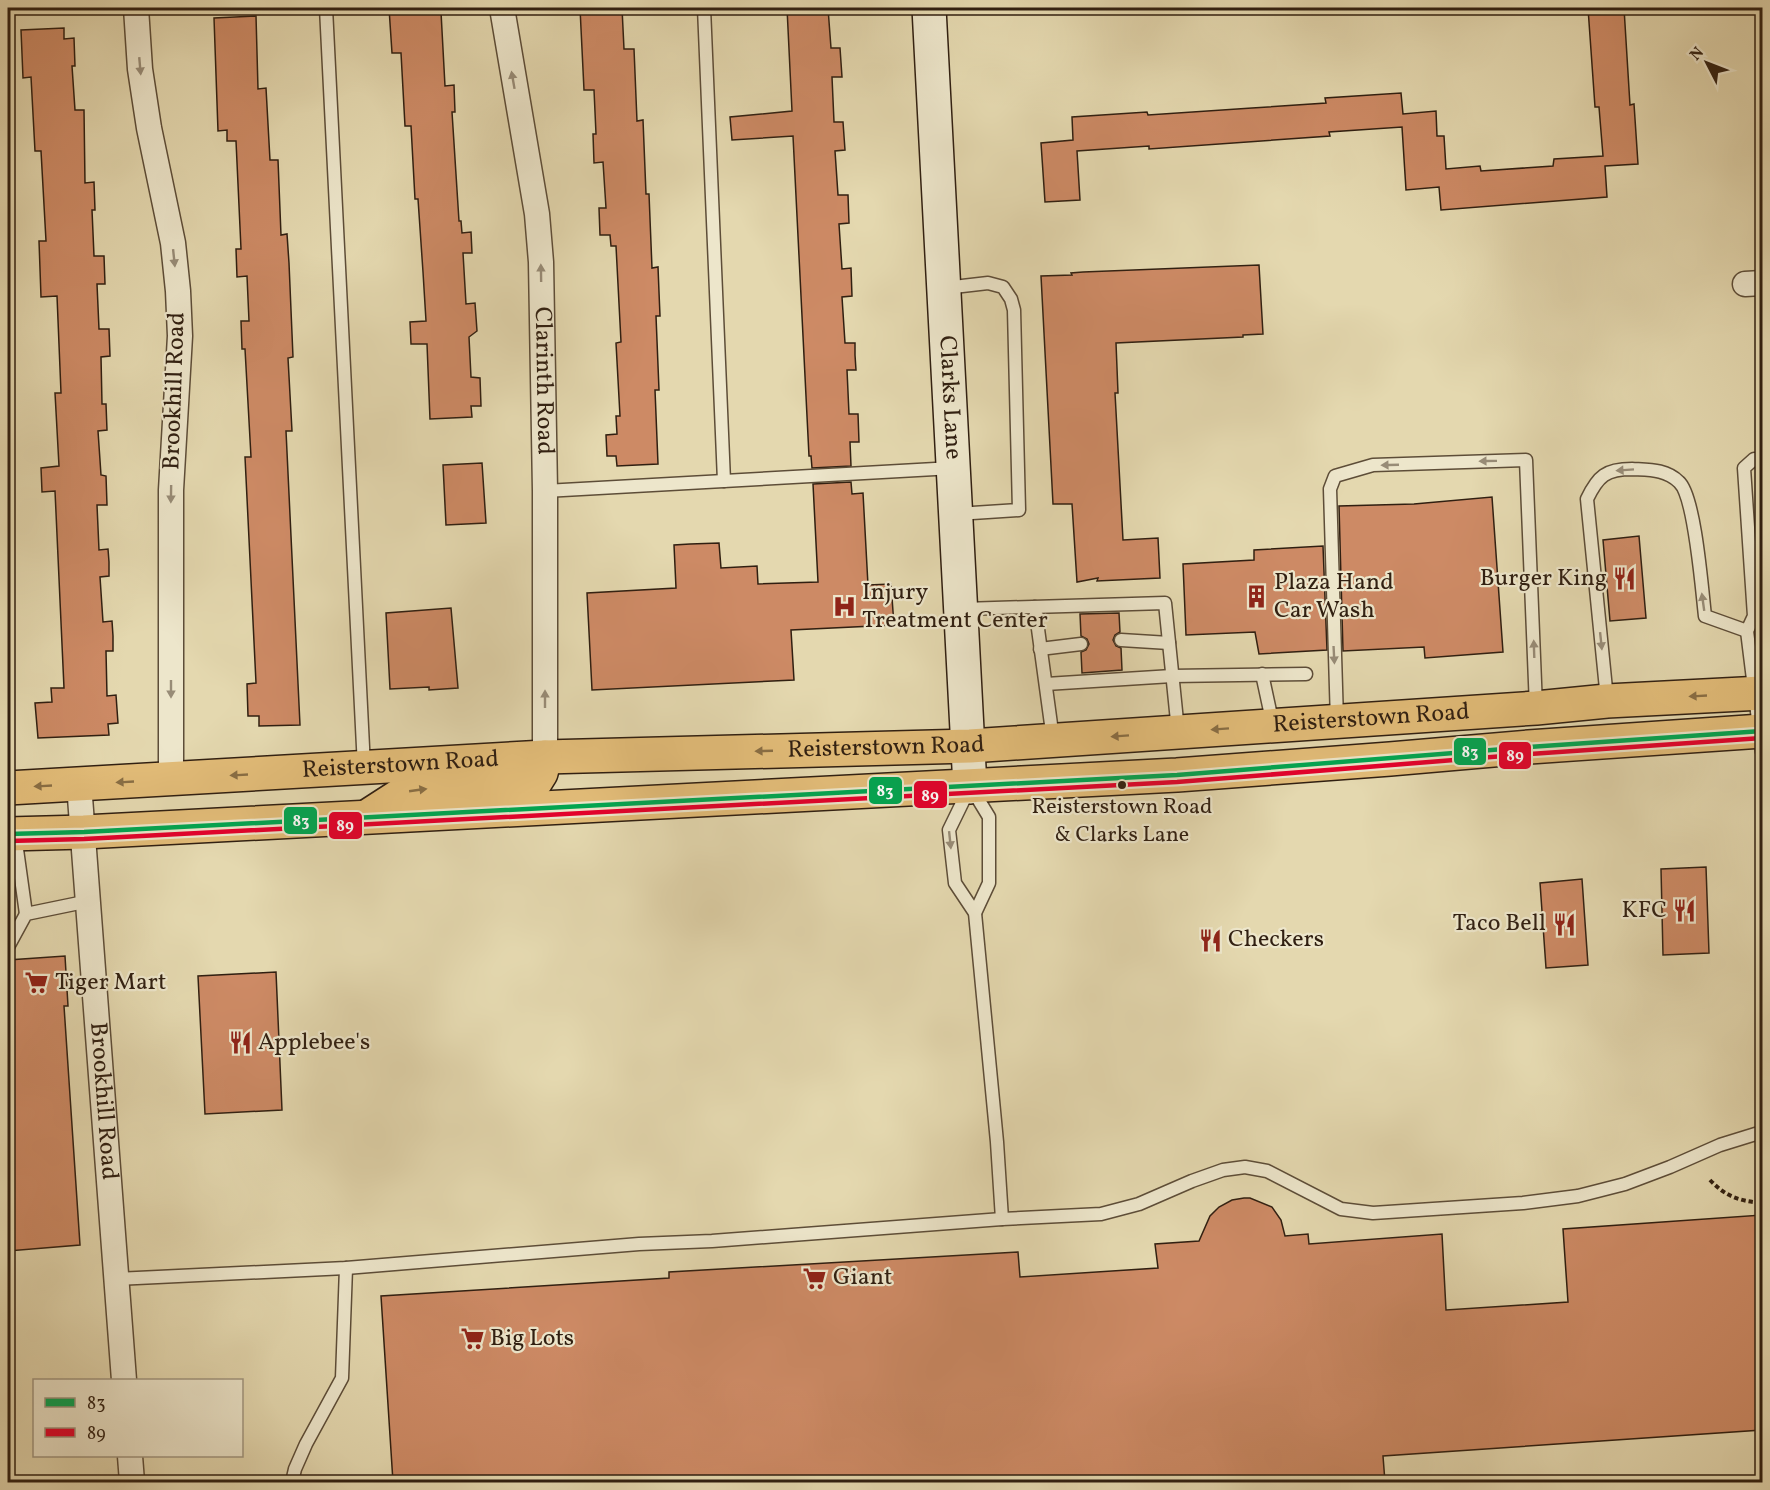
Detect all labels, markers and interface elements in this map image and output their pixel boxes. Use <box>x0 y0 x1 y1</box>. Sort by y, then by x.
north arrow <box>1677 33 1737 93</box>
text: N <box>1685 42 1710 66</box>
one-way arrow <box>135 56 145 75</box>
one-way arrow <box>508 70 517 89</box>
one-way arrow <box>170 248 179 267</box>
one-way arrow <box>536 263 546 282</box>
street label: Clarinth Road <box>525 306 561 455</box>
street label: Brookhill Road <box>155 311 195 471</box>
street label: Clarks Lane <box>929 335 970 460</box>
one-way arrow <box>1478 457 1497 466</box>
one-way arrow <box>1381 460 1400 469</box>
one-way arrow <box>1616 465 1635 475</box>
one-way arrow <box>167 485 176 504</box>
place label: Burger King <box>1480 562 1607 596</box>
place label: Plaza Hand Car Wash <box>1274 566 1394 628</box>
restaurant icon: Burger King <box>1612 566 1638 592</box>
place label: Injury Treatment Center <box>862 576 1048 638</box>
building icon: Plaza Hand Car Wash <box>1243 584 1269 610</box>
one-way arrow <box>1699 592 1708 611</box>
hospital icon: Injury Treatment Center <box>831 594 857 620</box>
one-way arrow <box>1596 631 1606 650</box>
one-way arrow <box>1529 640 1538 659</box>
one-way arrow <box>1329 646 1339 665</box>
one-way arrow <box>166 680 176 699</box>
one-way arrow <box>540 689 550 708</box>
one-way arrow <box>1688 691 1707 700</box>
street label: Reisterstown Road <box>1271 695 1471 743</box>
one-way arrow <box>1211 725 1230 734</box>
street label: Reisterstown Road <box>787 728 986 768</box>
one-way arrow <box>1111 732 1130 741</box>
line badge: 83 <box>1453 737 1487 766</box>
line badge: 89 <box>1498 741 1532 770</box>
text: 83 <box>1462 742 1478 764</box>
street label: Reisterstown Road <box>301 743 500 788</box>
text: 89 <box>1506 746 1524 768</box>
one-way arrow <box>755 747 774 756</box>
one-way arrow <box>229 771 248 780</box>
line badge: 83 <box>868 776 903 805</box>
one-way arrow <box>116 777 135 786</box>
marker: Reisterstown Road & Clarks Lane <box>1116 779 1128 791</box>
line badge: 89 <box>913 780 948 809</box>
text: 83 <box>877 781 893 803</box>
one-way arrow <box>34 782 53 791</box>
one-way arrow <box>409 786 428 795</box>
text: 89 <box>921 786 939 808</box>
place label: Reisterstown Road & Clarks Lane <box>1032 792 1212 851</box>
line badge: 83 <box>283 806 318 835</box>
text: 83 <box>293 811 309 833</box>
line badge: 89 <box>328 811 363 840</box>
text: 89 <box>336 816 354 838</box>
one-way arrow <box>945 831 955 850</box>
place label: KFC <box>1622 894 1667 928</box>
restaurant icon: KFC <box>1672 898 1698 924</box>
place label: Taco Bell <box>1452 907 1546 941</box>
restaurant icon: Taco Bell <box>1551 911 1577 937</box>
place label: Checkers <box>1228 923 1324 957</box>
restaurant icon: Checkers <box>1197 927 1223 953</box>
place label: Tiger Mart <box>55 966 166 1000</box>
supermarket icon: Tiger Mart <box>24 970 50 996</box>
street label: Brookhill Road <box>80 1021 126 1181</box>
place label: Applebee's <box>258 1026 370 1060</box>
restaurant icon: Applebee's <box>227 1030 253 1056</box>
place label: Giant <box>833 1261 892 1295</box>
supermarket icon: Giant <box>802 1265 828 1291</box>
place label: Big Lots <box>490 1322 574 1356</box>
supermarket icon: Big Lots <box>459 1326 485 1352</box>
legend <box>33 1379 243 1457</box>
text: 83 <box>87 1392 105 1417</box>
text: 89 <box>87 1422 106 1447</box>

